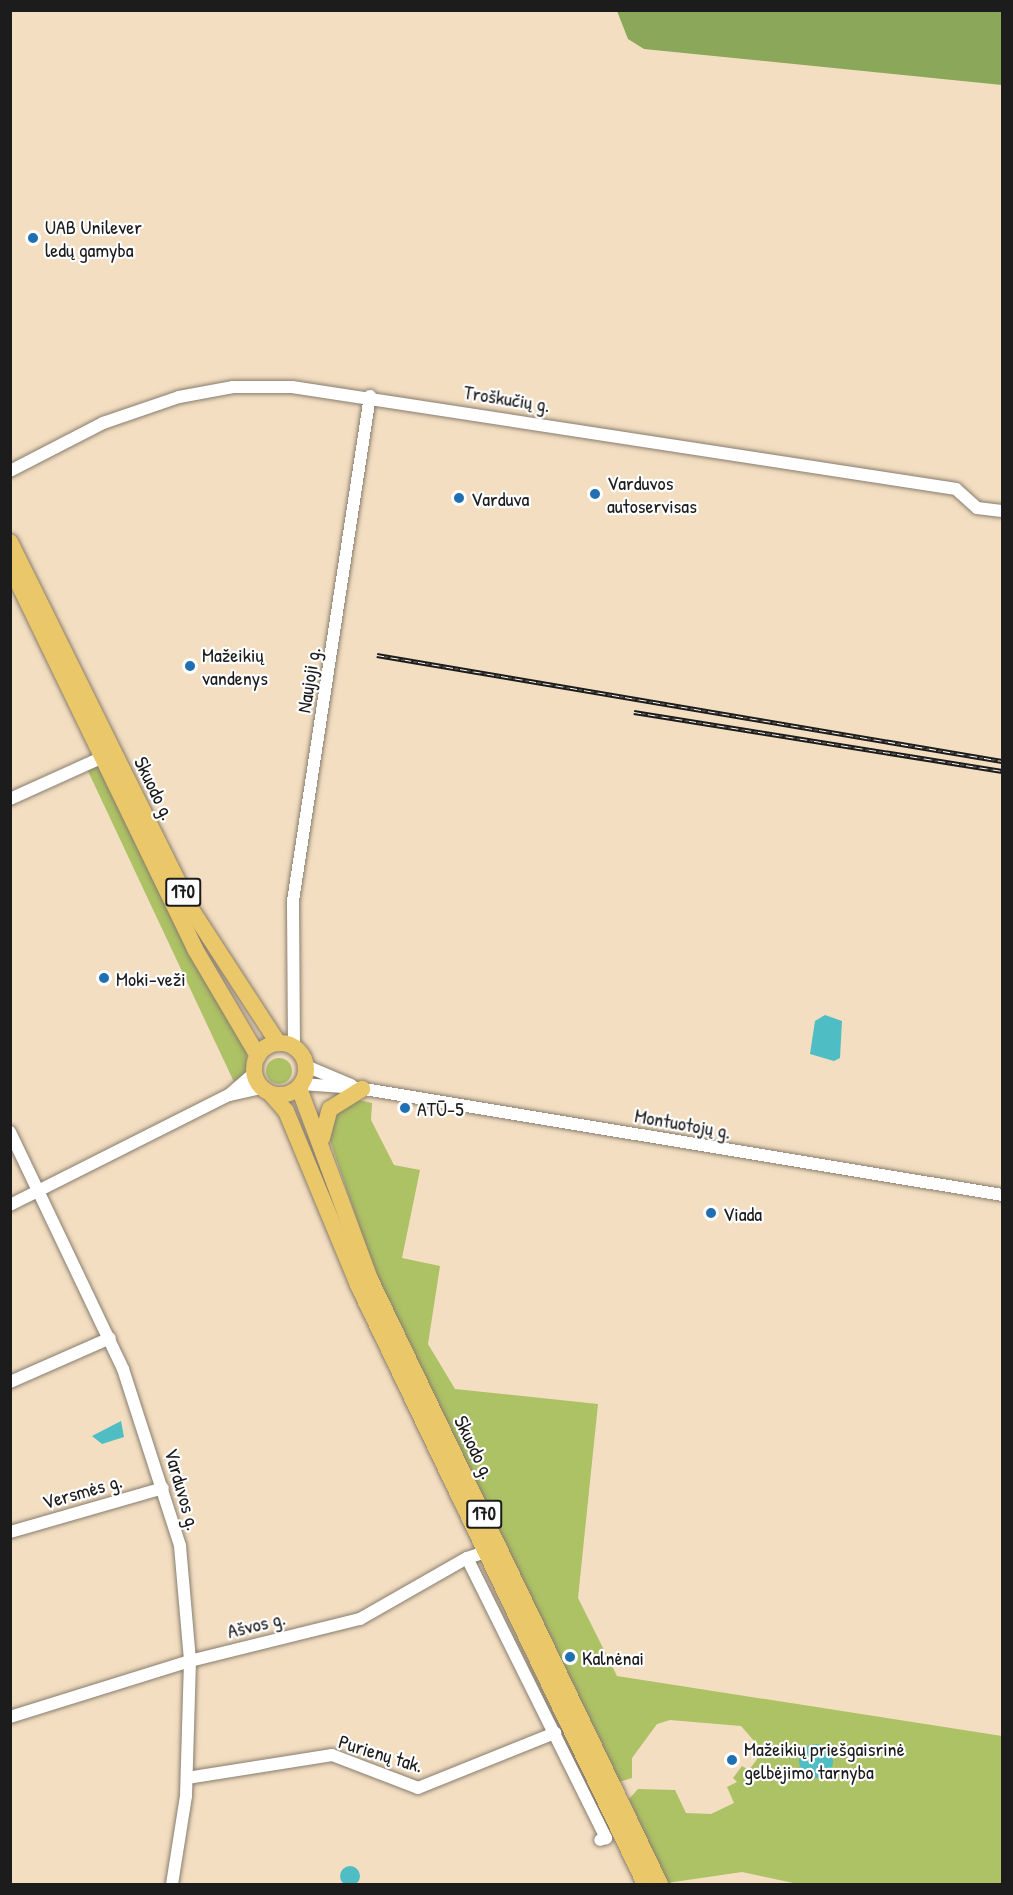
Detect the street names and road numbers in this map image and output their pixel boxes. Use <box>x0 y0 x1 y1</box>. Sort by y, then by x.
street label: Troškučių g. <box>462 379 552 417</box>
street label: Naujoji g. <box>291 645 325 715</box>
street label: Skuodo g. <box>129 753 181 823</box>
road number: 170 <box>165 877 201 907</box>
street label: Montuotojų g. <box>633 1103 733 1143</box>
street label: Skuodo g. <box>449 1412 501 1482</box>
street label: Varduvos g. <box>160 1445 206 1533</box>
street label: Versmės g. <box>39 1468 125 1514</box>
road number: 170 <box>466 1499 502 1529</box>
street label: Ašvos g. <box>224 1605 288 1643</box>
street label: Purienų tak. <box>336 1729 426 1777</box>

